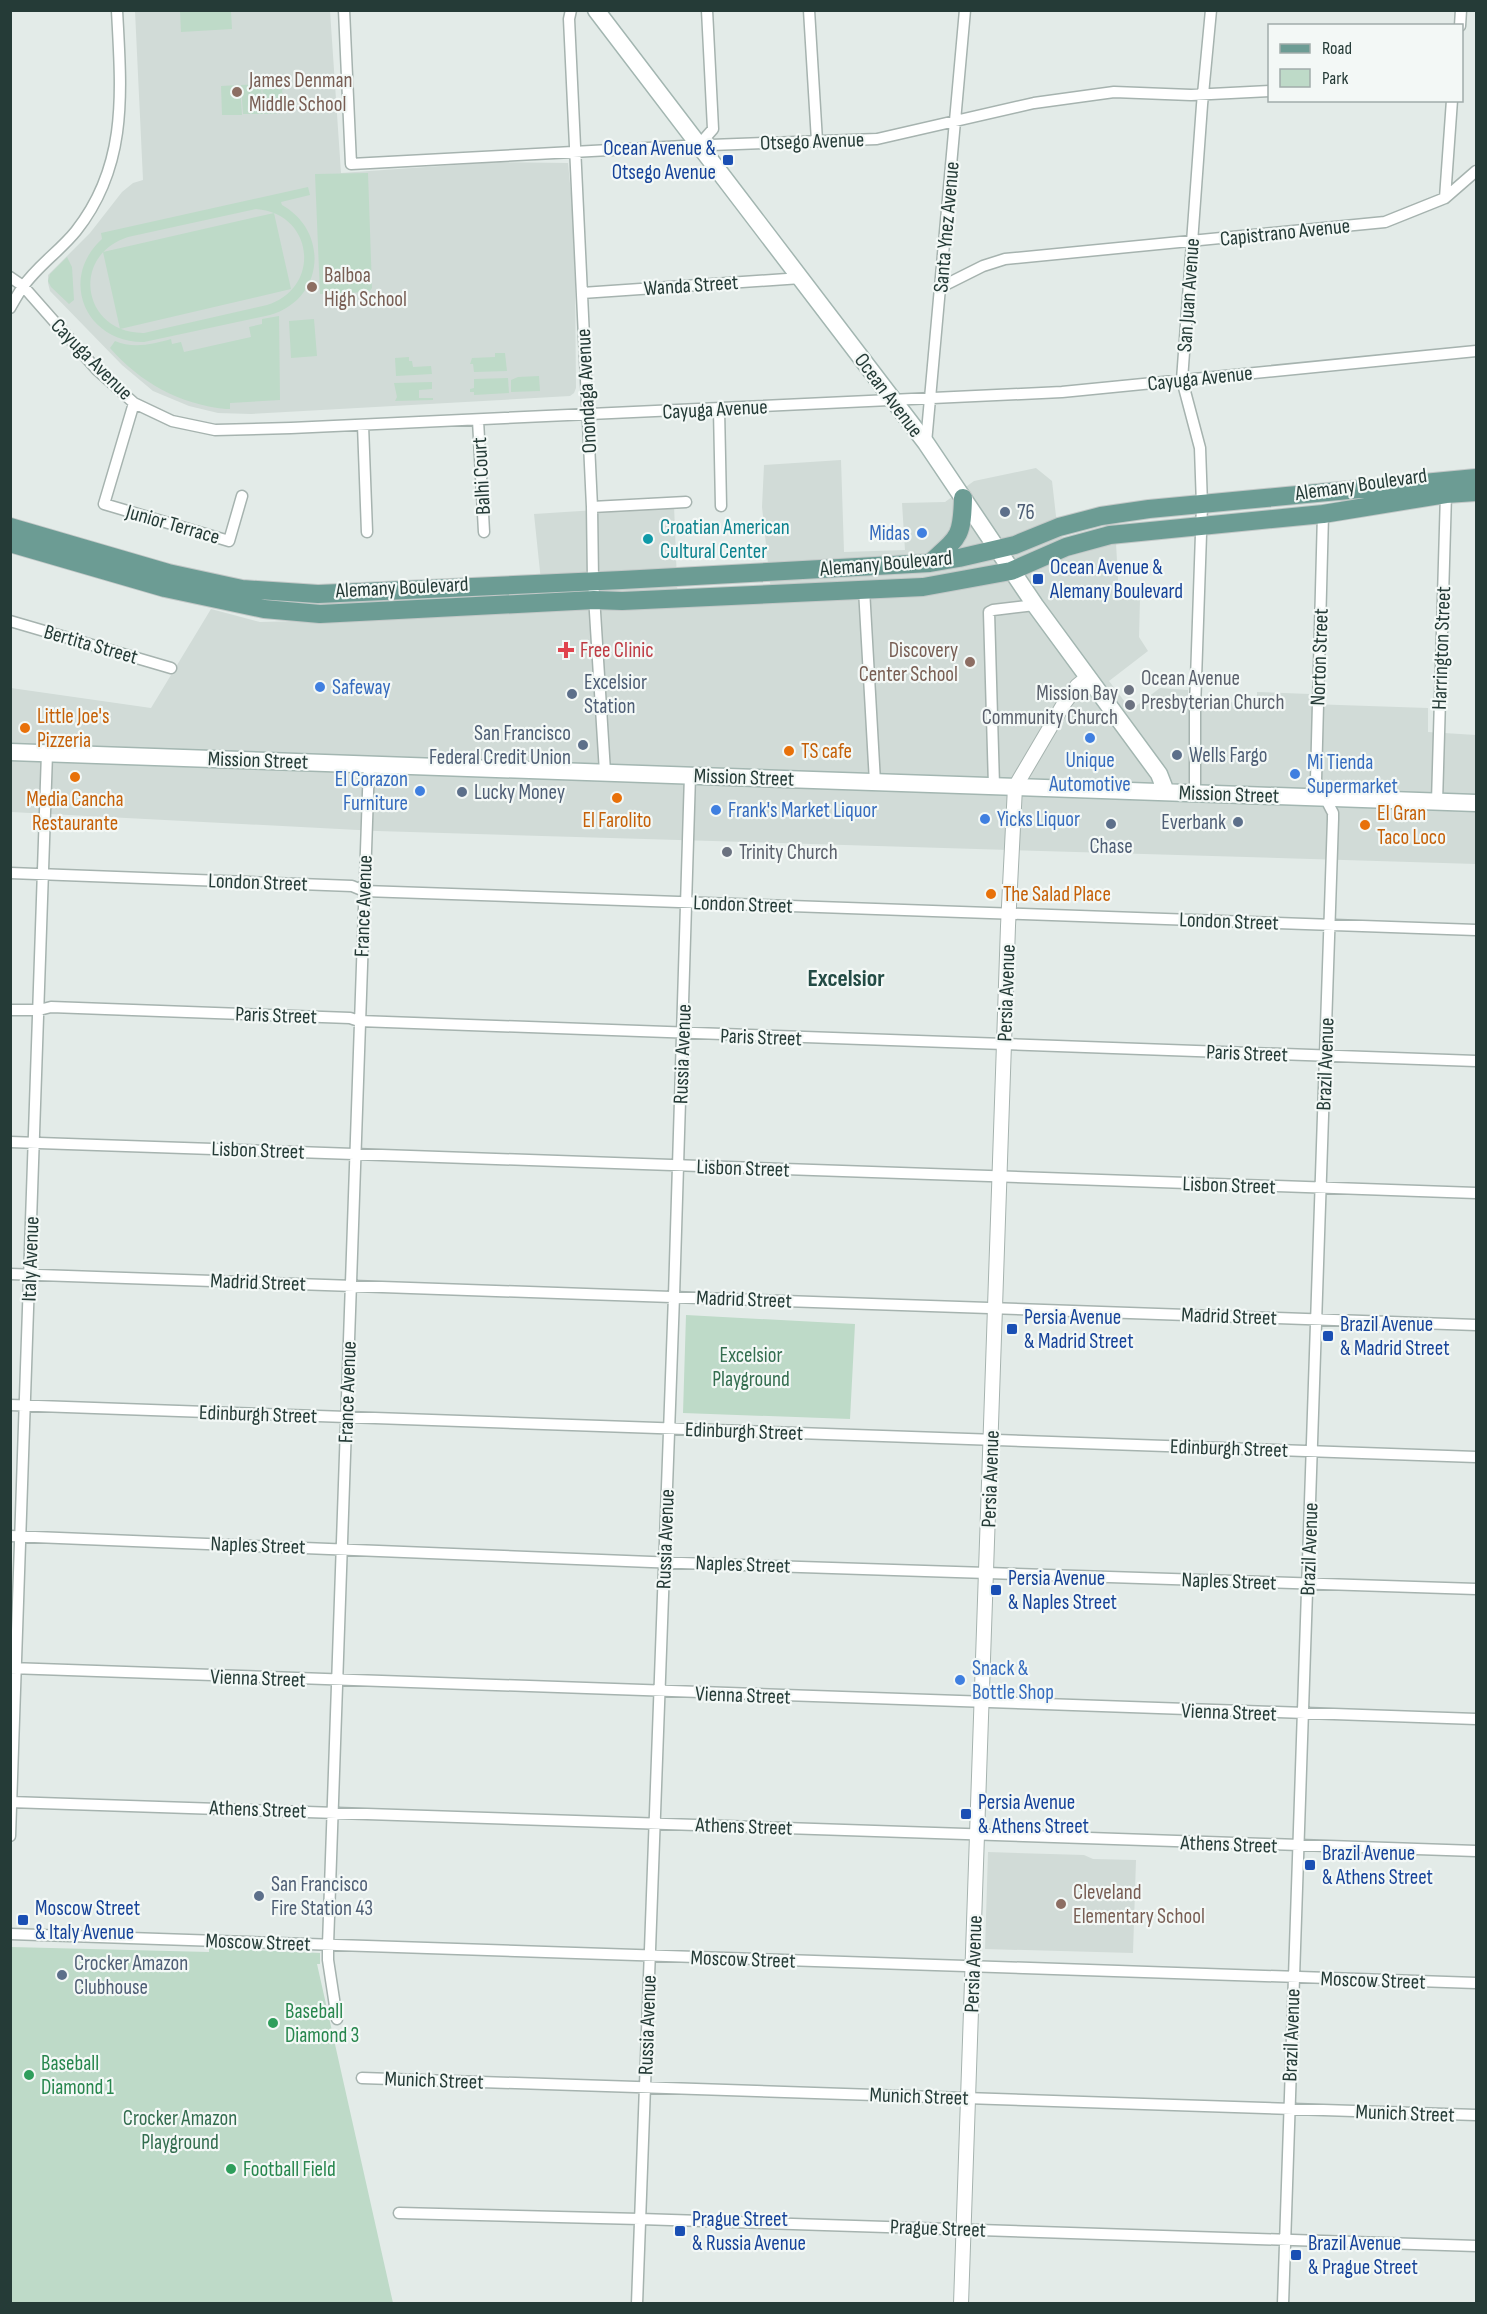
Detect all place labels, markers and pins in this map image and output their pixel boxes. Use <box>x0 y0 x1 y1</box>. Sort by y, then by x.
place label: James Denman Middle School <box>248 68 353 117</box>
marker: James Denman Middle School <box>230 85 244 99</box>
place label: Ocean Avenue & Otsego Avenue <box>603 136 716 185</box>
marker: Ocean Avenue & Otsego Avenue <box>721 153 735 167</box>
place label: Balboa High School <box>324 263 407 312</box>
marker: Balboa High School <box>305 280 319 294</box>
place label: 76 <box>1017 500 1035 525</box>
marker: 76 <box>998 505 1012 519</box>
place label: Croatian American Cultural Center <box>660 515 790 564</box>
place label: Midas <box>869 521 910 546</box>
marker: Midas <box>915 526 929 540</box>
marker: Croatian American Cultural Center <box>641 532 655 546</box>
place label: Ocean Avenue & Alemany Boulevard <box>1049 555 1183 604</box>
marker: Ocean Avenue & Alemany Boulevard <box>1031 572 1045 586</box>
place label: Free Clinic <box>580 638 654 663</box>
place label: Discovery Center School <box>859 638 958 687</box>
marker: Free Clinic <box>557 641 575 659</box>
marker: Discovery Center School <box>963 655 977 669</box>
place label: Ocean Avenue Presbyterian Church <box>1141 666 1284 715</box>
place label: Excelsior Station <box>584 670 647 719</box>
place label: Safeway <box>332 675 391 700</box>
marker: Safeway <box>313 680 327 694</box>
place label: Mission Bay Community Church <box>982 681 1118 730</box>
marker: Ocean Avenue Presbyterian Church <box>1122 683 1136 697</box>
marker: Excelsior Station <box>565 687 579 701</box>
marker: Mission Bay Community Church <box>1123 698 1137 712</box>
place label: Little Joe's Pizzeria <box>37 704 109 753</box>
marker: Little Joe's Pizzeria <box>18 721 32 735</box>
place label: San Francisco Federal Credit Union <box>429 721 571 770</box>
marker: Unique Automotive <box>1083 731 1097 745</box>
marker: San Francisco Federal Credit Union <box>576 738 590 752</box>
place label: TS cafe <box>801 739 852 764</box>
place label: Wells Fargo <box>1189 743 1268 768</box>
marker: TS cafe <box>782 744 796 758</box>
place label: Unique Automotive <box>1048 748 1131 797</box>
marker: Wells Fargo <box>1170 748 1184 762</box>
place label: Mi Tienda Supermarket <box>1307 750 1398 799</box>
place label: El Corazon Furniture <box>335 767 408 816</box>
marker: Mi Tienda Supermarket <box>1288 767 1302 781</box>
marker: Media Cancha Restaurante <box>68 770 82 784</box>
place label: Lucky Money <box>474 780 565 805</box>
marker: El Corazon Furniture <box>413 784 427 798</box>
marker: Lucky Money <box>455 785 469 799</box>
place label: Media Cancha Restaurante <box>26 787 124 836</box>
marker: El Farolito <box>610 791 624 805</box>
place label: Frank's Market Liquor <box>728 798 877 823</box>
place label: El Gran Taco Loco <box>1377 801 1446 850</box>
marker: Frank's Market Liquor <box>709 803 723 817</box>
place label: Yicks Liquor <box>997 807 1080 832</box>
place label: El Farolito <box>582 808 652 833</box>
place label: Everbank <box>1161 810 1226 835</box>
marker: Yicks Liquor <box>978 812 992 826</box>
marker: Everbank <box>1231 815 1245 829</box>
marker: Chase <box>1104 817 1118 831</box>
marker: El Gran Taco Loco <box>1358 818 1372 832</box>
place label: Chase <box>1089 834 1133 859</box>
place label: Trinity Church <box>739 840 838 865</box>
marker: Trinity Church <box>720 845 734 859</box>
place label: The Salad Place <box>1003 882 1111 907</box>
marker: The Salad Place <box>984 887 998 901</box>
place label: Persia Avenue & Madrid Street <box>1024 1305 1134 1354</box>
place label: Brazil Avenue & Madrid Street <box>1340 1312 1450 1361</box>
marker: Persia Avenue & Madrid Street <box>1005 1322 1019 1336</box>
marker: Brazil Avenue & Madrid Street <box>1321 1329 1335 1343</box>
place label: Persia Avenue & Naples Street <box>1008 1566 1117 1615</box>
marker: Persia Avenue & Naples Street <box>989 1583 1003 1597</box>
place label: Snack & Bottle Shop <box>972 1656 1054 1705</box>
marker: Snack & Bottle Shop <box>953 1673 967 1687</box>
place label: Persia Avenue & Athens Street <box>978 1790 1089 1839</box>
marker: Persia Avenue & Athens Street <box>959 1807 973 1821</box>
place label: Brazil Avenue & Athens Street <box>1322 1841 1433 1890</box>
marker: Brazil Avenue & Athens Street <box>1303 1858 1317 1872</box>
place label: San Francisco Fire Station 43 <box>271 1872 373 1921</box>
place label: Cleveland Elementary School <box>1073 1880 1205 1929</box>
marker: San Francisco Fire Station 43 <box>252 1889 266 1903</box>
place label: Moscow Street & Italy Avenue <box>35 1896 140 1945</box>
marker: Cleveland Elementary School <box>1054 1897 1068 1911</box>
marker: Moscow Street & Italy Avenue <box>16 1913 30 1927</box>
place label: Crocker Amazon Clubhouse <box>74 1951 188 2000</box>
marker: Crocker Amazon Clubhouse <box>55 1968 69 1982</box>
place label: Baseball Diamond 3 <box>285 1999 359 2048</box>
marker: Baseball Diamond 3 <box>266 2016 280 2030</box>
place label: Baseball Diamond 1 <box>41 2051 115 2100</box>
marker: Baseball Diamond 1 <box>22 2068 36 2082</box>
place label: Football Field <box>243 2157 336 2182</box>
marker: Football Field <box>224 2162 238 2176</box>
place label: Prague Street & Russia Avenue <box>692 2207 806 2256</box>
marker: Prague Street & Russia Avenue <box>673 2224 687 2238</box>
place label: Brazil Avenue & Prague Street <box>1308 2231 1418 2280</box>
marker: Brazil Avenue & Prague Street <box>1289 2248 1303 2262</box>

